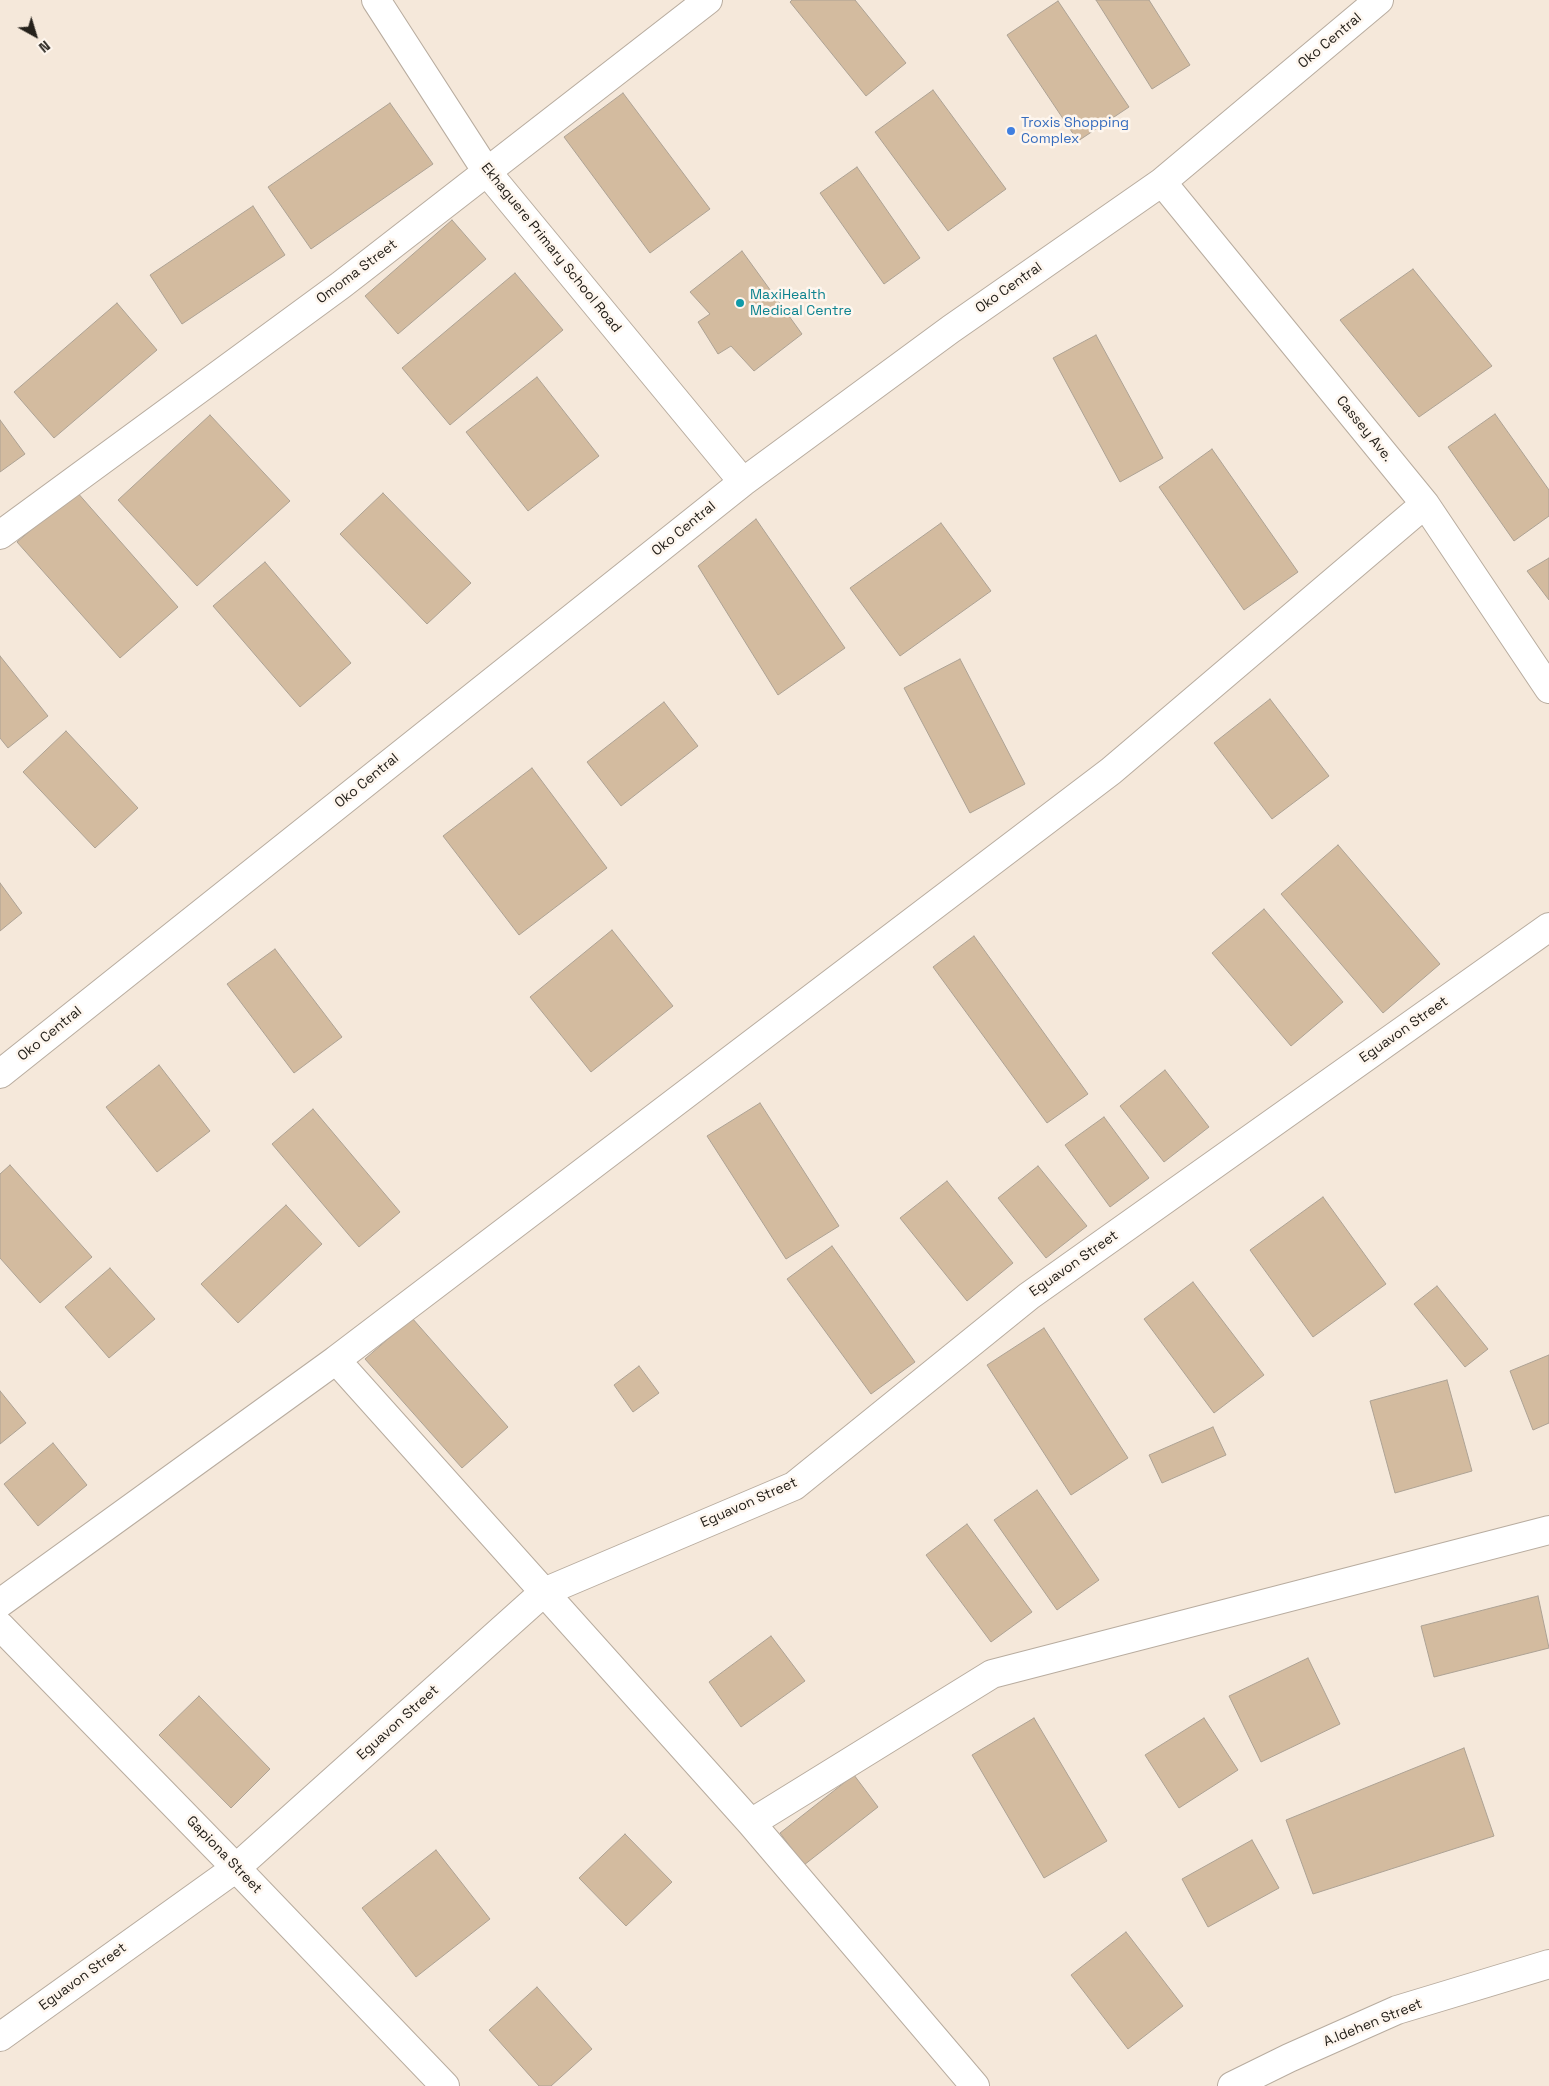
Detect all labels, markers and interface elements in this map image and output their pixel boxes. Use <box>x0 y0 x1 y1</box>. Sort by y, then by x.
north arrow <box>10 10 60 60</box>
street label: Oko Central <box>1295 10 1365 72</box>
text: N <box>35 37 54 57</box>
place label: Troxis Shopping Complex <box>1021 115 1129 148</box>
marker: Troxis Shopping Complex <box>1005 125 1017 137</box>
street label: Ekhaguere Primary School Road <box>477 160 625 336</box>
street label: Omoma Street <box>313 236 401 308</box>
street label: Oko Central <box>972 259 1046 317</box>
place label: MaxiHealth Medical Centre <box>750 287 852 320</box>
marker: MaxiHealth Medical Centre <box>734 297 746 309</box>
street label: Cassey Ave. <box>1332 393 1396 465</box>
street label: Oko Central <box>649 498 719 560</box>
street label: Oko Central <box>332 750 402 812</box>
street label: Eguavon Street <box>1357 993 1451 1067</box>
street label: Oko Central <box>15 1003 85 1065</box>
street label: Eguavon Street <box>1027 1227 1121 1301</box>
street label: Eguavon Street <box>698 1474 800 1532</box>
street label: Eguavon Street <box>354 1682 442 1764</box>
street label: Gapiona Street <box>183 1813 265 1897</box>
street label: Eguavon Street <box>36 1940 130 2014</box>
street label: A.Idehen Street <box>1321 1996 1425 2050</box>

